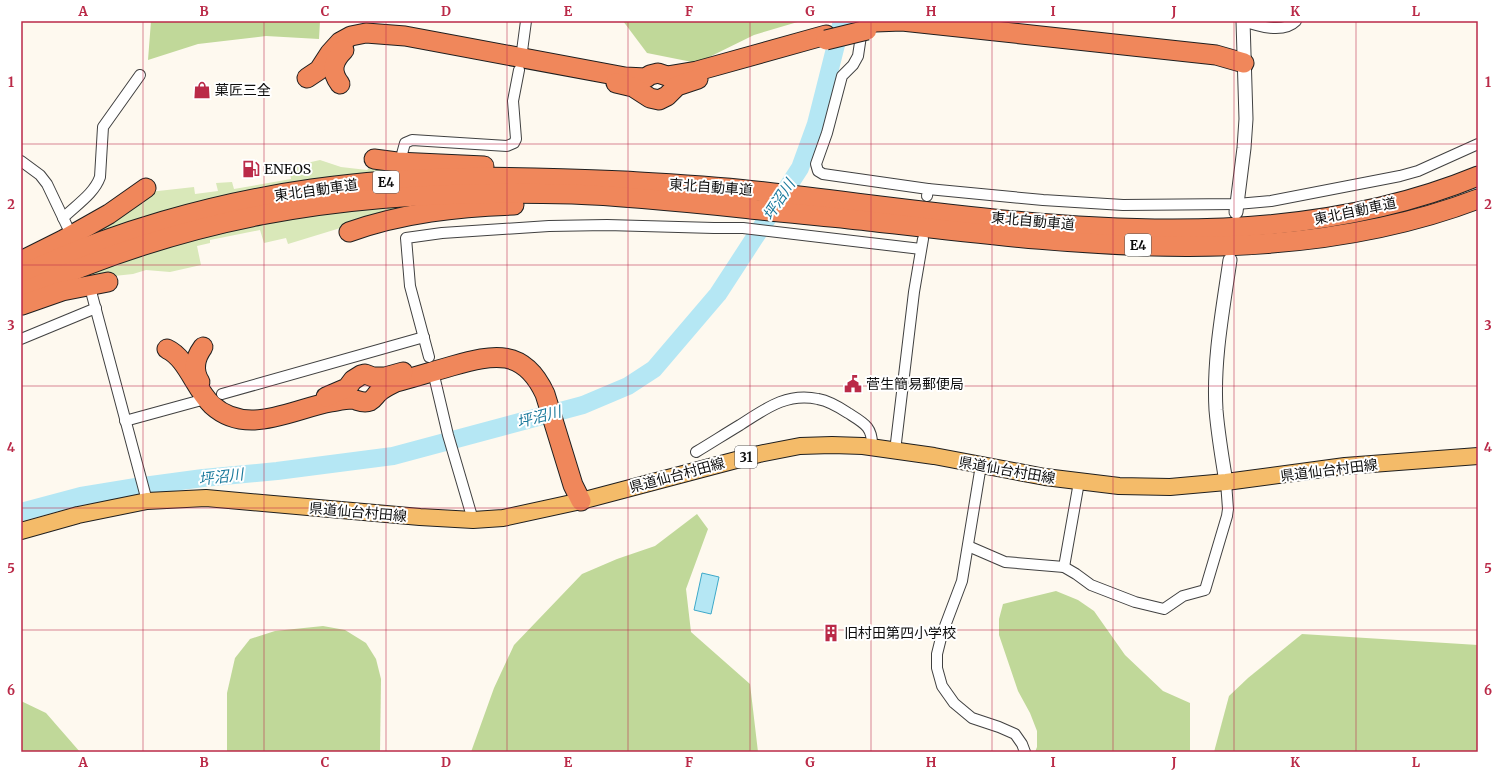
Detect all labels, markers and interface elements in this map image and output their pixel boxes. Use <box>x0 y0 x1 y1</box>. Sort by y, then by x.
text: A <box>77 3 88 20</box>
text: B <box>199 3 209 20</box>
text: C <box>321 3 330 20</box>
text: D <box>441 3 451 20</box>
text: E <box>564 3 573 20</box>
text: F <box>685 3 693 20</box>
text: G <box>805 3 815 20</box>
text: H <box>926 3 937 20</box>
text: I <box>1050 3 1056 20</box>
text: J <box>1170 3 1177 20</box>
text: K <box>1290 3 1300 20</box>
text: L <box>1412 3 1421 20</box>
text: 1 <box>8 74 14 91</box>
text: 1 <box>1485 74 1491 91</box>
shop icon: 菓匠三全 <box>192 80 212 100</box>
place label: 菓匠三全 <box>215 81 271 99</box>
fuel station icon: ENEOS <box>241 159 261 179</box>
place label: ENEOS <box>264 160 311 178</box>
road number: E4 <box>373 171 399 193</box>
water label: 坪沼川 <box>758 174 800 224</box>
street label: 東北自動車道 <box>273 175 359 205</box>
street label: 東北自動車道 <box>668 175 754 199</box>
street label: 東北自動車道 <box>1312 193 1398 229</box>
text: 2 <box>7 196 15 213</box>
text: 2 <box>1484 196 1492 213</box>
street label: 東北自動車道 <box>990 208 1076 234</box>
road number: E4 <box>1125 234 1151 256</box>
text: 3 <box>7 317 15 334</box>
text: 3 <box>1484 317 1492 334</box>
public building icon: 菅生簡易郵便局 <box>843 374 863 394</box>
place label: 菅生簡易郵便局 <box>866 375 964 393</box>
water label: 坪沼川 <box>515 401 565 432</box>
text: 4 <box>7 439 16 456</box>
text: 4 <box>1484 439 1493 456</box>
road number: 31 <box>735 446 757 468</box>
street label: 県道仙台村田線 <box>957 453 1057 487</box>
street label: 県道仙台村田線 <box>627 454 727 496</box>
street label: 県道仙台村田線 <box>1279 455 1379 485</box>
water label: 坪沼川 <box>197 464 246 489</box>
street label: 県道仙台村田線 <box>308 499 408 525</box>
text: 5 <box>7 560 15 577</box>
text: 5 <box>1484 560 1492 577</box>
building icon: 旧村田第四小学校 <box>821 623 841 643</box>
place label: 旧村田第四小学校 <box>844 624 956 642</box>
text: 6 <box>7 682 15 699</box>
text: 6 <box>1484 682 1492 699</box>
text: A <box>77 754 88 771</box>
text: B <box>199 754 209 771</box>
text: C <box>321 754 330 771</box>
text: D <box>441 754 451 771</box>
text: E <box>564 754 573 771</box>
text: F <box>685 754 693 771</box>
text: G <box>805 754 815 771</box>
text: H <box>926 754 937 771</box>
text: I <box>1050 754 1056 771</box>
text: J <box>1170 754 1177 771</box>
text: K <box>1290 754 1300 771</box>
text: L <box>1412 754 1421 771</box>

